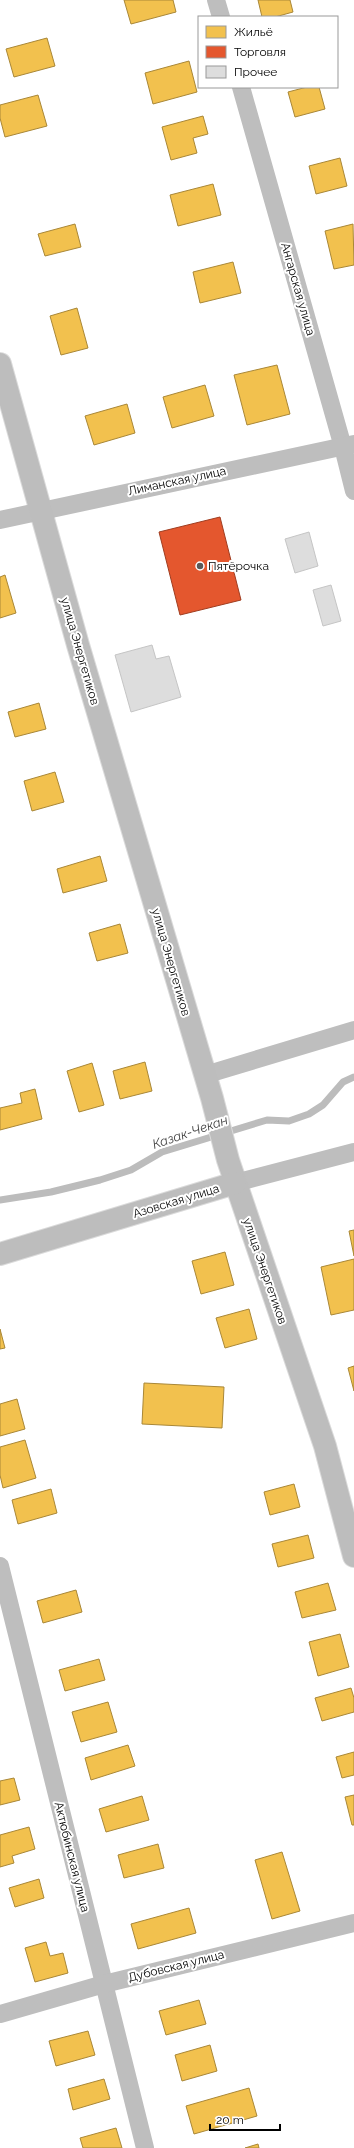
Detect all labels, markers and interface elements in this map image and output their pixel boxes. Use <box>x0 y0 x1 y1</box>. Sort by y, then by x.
legend <box>198 16 338 88</box>
text: Жильё <box>234 25 273 39</box>
text: Торговля <box>234 45 286 59</box>
text: Прочее <box>234 65 277 79</box>
street label: Ангарская улица <box>278 241 318 337</box>
street label: Лиманская улица <box>127 464 227 498</box>
place label: Пятёрочка <box>208 559 269 573</box>
marker: Пятёрочка <box>195 561 205 571</box>
street label: улица Энергетиков <box>58 596 102 706</box>
street label: улица Энергетиков <box>149 907 193 1017</box>
water label: Казак-Чекан <box>150 1112 230 1152</box>
street label: Азовская улица <box>131 1181 221 1221</box>
street label: улица Энергетиков <box>240 1216 290 1326</box>
street label: Актюбинская улица <box>52 1800 92 1914</box>
street label: Дубовская улица <box>126 1947 226 1985</box>
scale bar <box>210 2106 280 2132</box>
text: 20 m <box>216 2113 244 2127</box>

